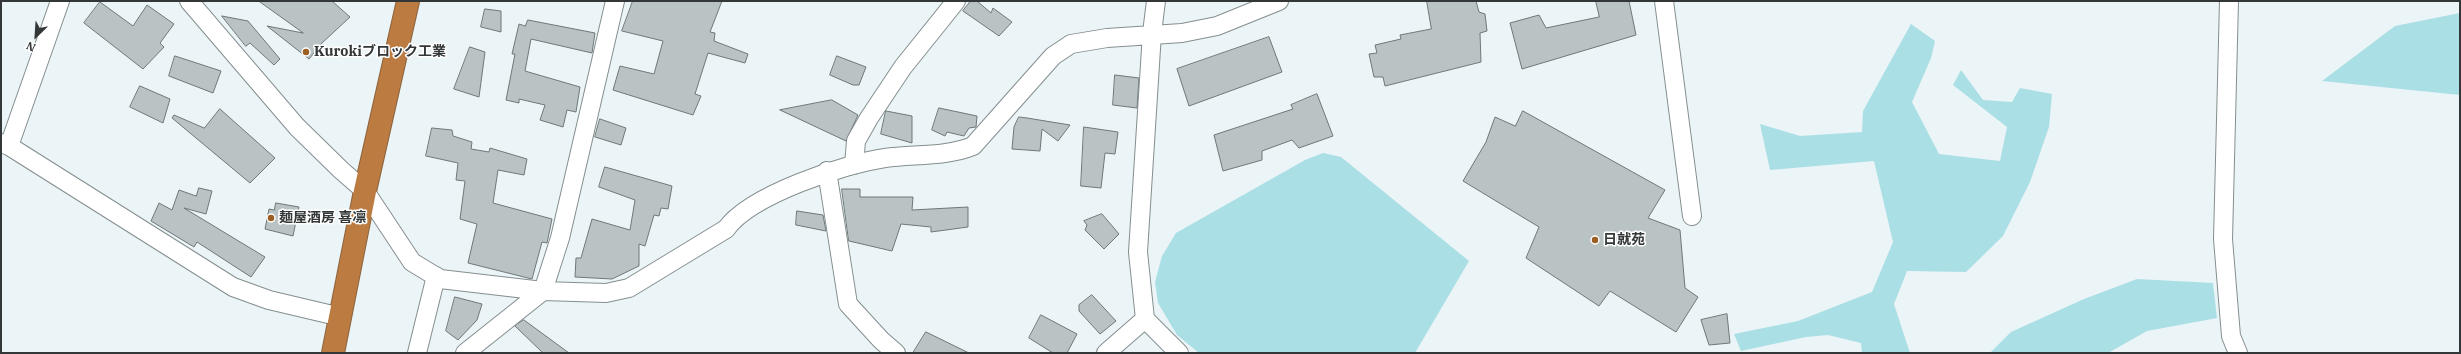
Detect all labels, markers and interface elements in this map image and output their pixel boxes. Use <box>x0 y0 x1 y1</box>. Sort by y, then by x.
north arrow <box>16 16 56 56</box>
text: N <box>24 39 38 55</box>
place label: Kurokiブロック工業 <box>314 44 446 60</box>
marker: Kurokiブロック工業 <box>301 47 311 57</box>
place label: 麺屋酒房 喜凛 <box>279 210 366 226</box>
marker: 麺屋酒房 喜凛 <box>266 213 276 223</box>
place label: 日就苑 <box>1603 232 1645 248</box>
marker: 日就苑 <box>1590 235 1600 245</box>

